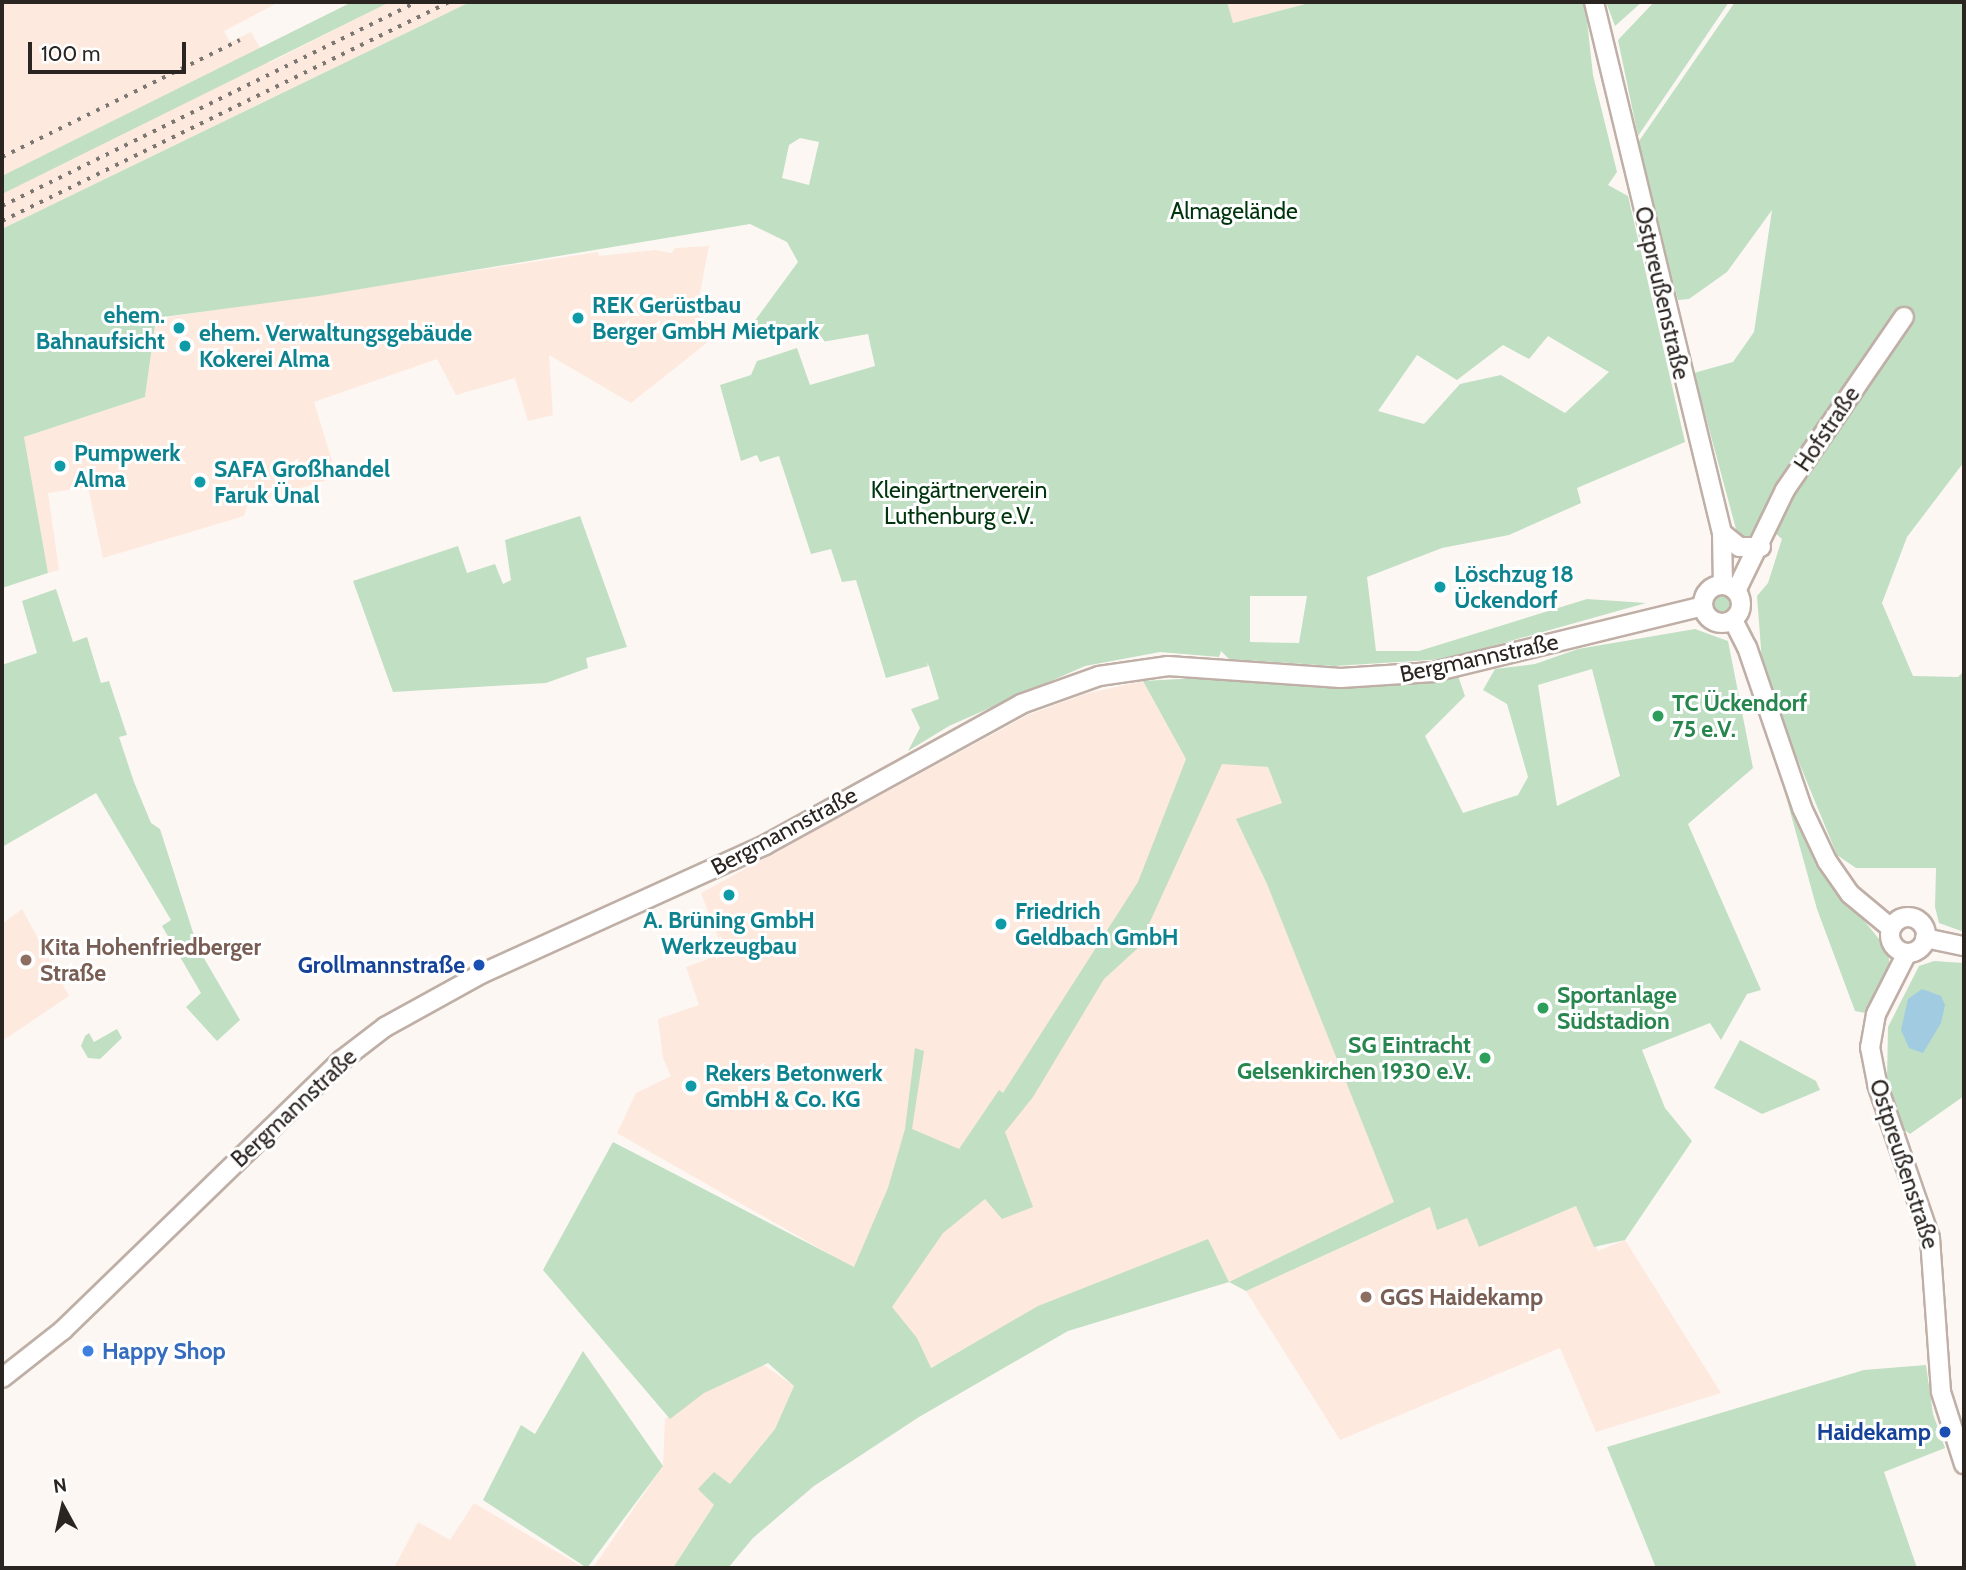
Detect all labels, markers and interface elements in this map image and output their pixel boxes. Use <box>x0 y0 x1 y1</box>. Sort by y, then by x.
scale bar <box>32 28 189 72</box>
text: 100 m <box>41 41 100 66</box>
park label: Almagelände <box>1170 197 1298 225</box>
street label: Ostpreußenstraße <box>1629 204 1695 382</box>
place label: REK Gerüstbau Berger GmbH Mietpark <box>592 291 819 345</box>
place label: ehem. Bahnaufsicht <box>36 301 165 355</box>
marker: REK Gerüstbau Berger GmbH Mietpark <box>570 310 586 326</box>
place label: ehem. Verwaltungsgebäude Kokerei Alma <box>199 319 472 373</box>
marker: ehem. Bahnaufsicht <box>171 320 187 336</box>
marker: ehem. Verwaltungsgebäude Kokerei Alma <box>177 338 193 354</box>
street label: Hofstraße <box>1789 381 1865 477</box>
place label: Pumpwerk Alma <box>74 439 180 493</box>
place label: SAFA Großhandel Faruk Ünal <box>214 455 390 509</box>
marker: Pumpwerk Alma <box>52 458 68 474</box>
marker: SAFA Großhandel Faruk Ünal <box>192 474 208 490</box>
park label: Kleingärtnerverein Luthenburg e.V. <box>871 476 1047 530</box>
place label: Löschzug 18 Ückendorf <box>1454 560 1574 614</box>
marker: Löschzug 18 Ückendorf <box>1432 579 1448 595</box>
street label: Bergmannstraße <box>1397 628 1561 688</box>
place label: TC Ückendorf 75 e.V. <box>1672 689 1807 743</box>
marker: TC Ückendorf 75 e.V. <box>1650 708 1666 724</box>
street label: Bergmannstraße <box>706 781 862 881</box>
marker: A. Brüning GmbH Werkzeugbau <box>721 887 737 903</box>
place label: Friedrich Geldbach GmbH <box>1015 897 1179 951</box>
place label: A. Brüning GmbH Werkzeugbau <box>643 906 815 960</box>
marker: Friedrich Geldbach GmbH <box>993 916 1009 932</box>
place label: Kita Hohenfriedberger Straße <box>40 933 261 987</box>
place label: Grollmannstraße <box>298 951 465 979</box>
marker: Kita Hohenfriedberger Straße <box>18 952 34 968</box>
marker: Grollmannstraße <box>471 957 487 973</box>
place label: Sportanlage Südstadion <box>1557 981 1677 1035</box>
marker: Sportanlage Südstadion <box>1535 1000 1551 1016</box>
place label: SG Eintracht Gelsenkirchen 1930 e.V. <box>1237 1031 1471 1085</box>
street label: Bergmannstraße <box>226 1043 362 1173</box>
marker: SG Eintracht Gelsenkirchen 1930 e.V. <box>1477 1050 1493 1066</box>
place label: Rekers Betonwerk GmbH & Co. KG <box>705 1059 883 1113</box>
street label: Ostpreußenstraße <box>1864 1076 1944 1252</box>
marker: Rekers Betonwerk GmbH & Co. KG <box>683 1078 699 1094</box>
place label: GGS Haidekamp <box>1380 1283 1543 1311</box>
marker: GGS Haidekamp <box>1358 1289 1374 1305</box>
place label: Happy Shop <box>102 1337 226 1365</box>
marker: Happy Shop <box>80 1343 96 1359</box>
place label: Haidekamp <box>1817 1418 1931 1446</box>
marker: Haidekamp <box>1937 1424 1953 1440</box>
north arrow <box>28 1472 98 1542</box>
text: N <box>52 1473 68 1498</box>

